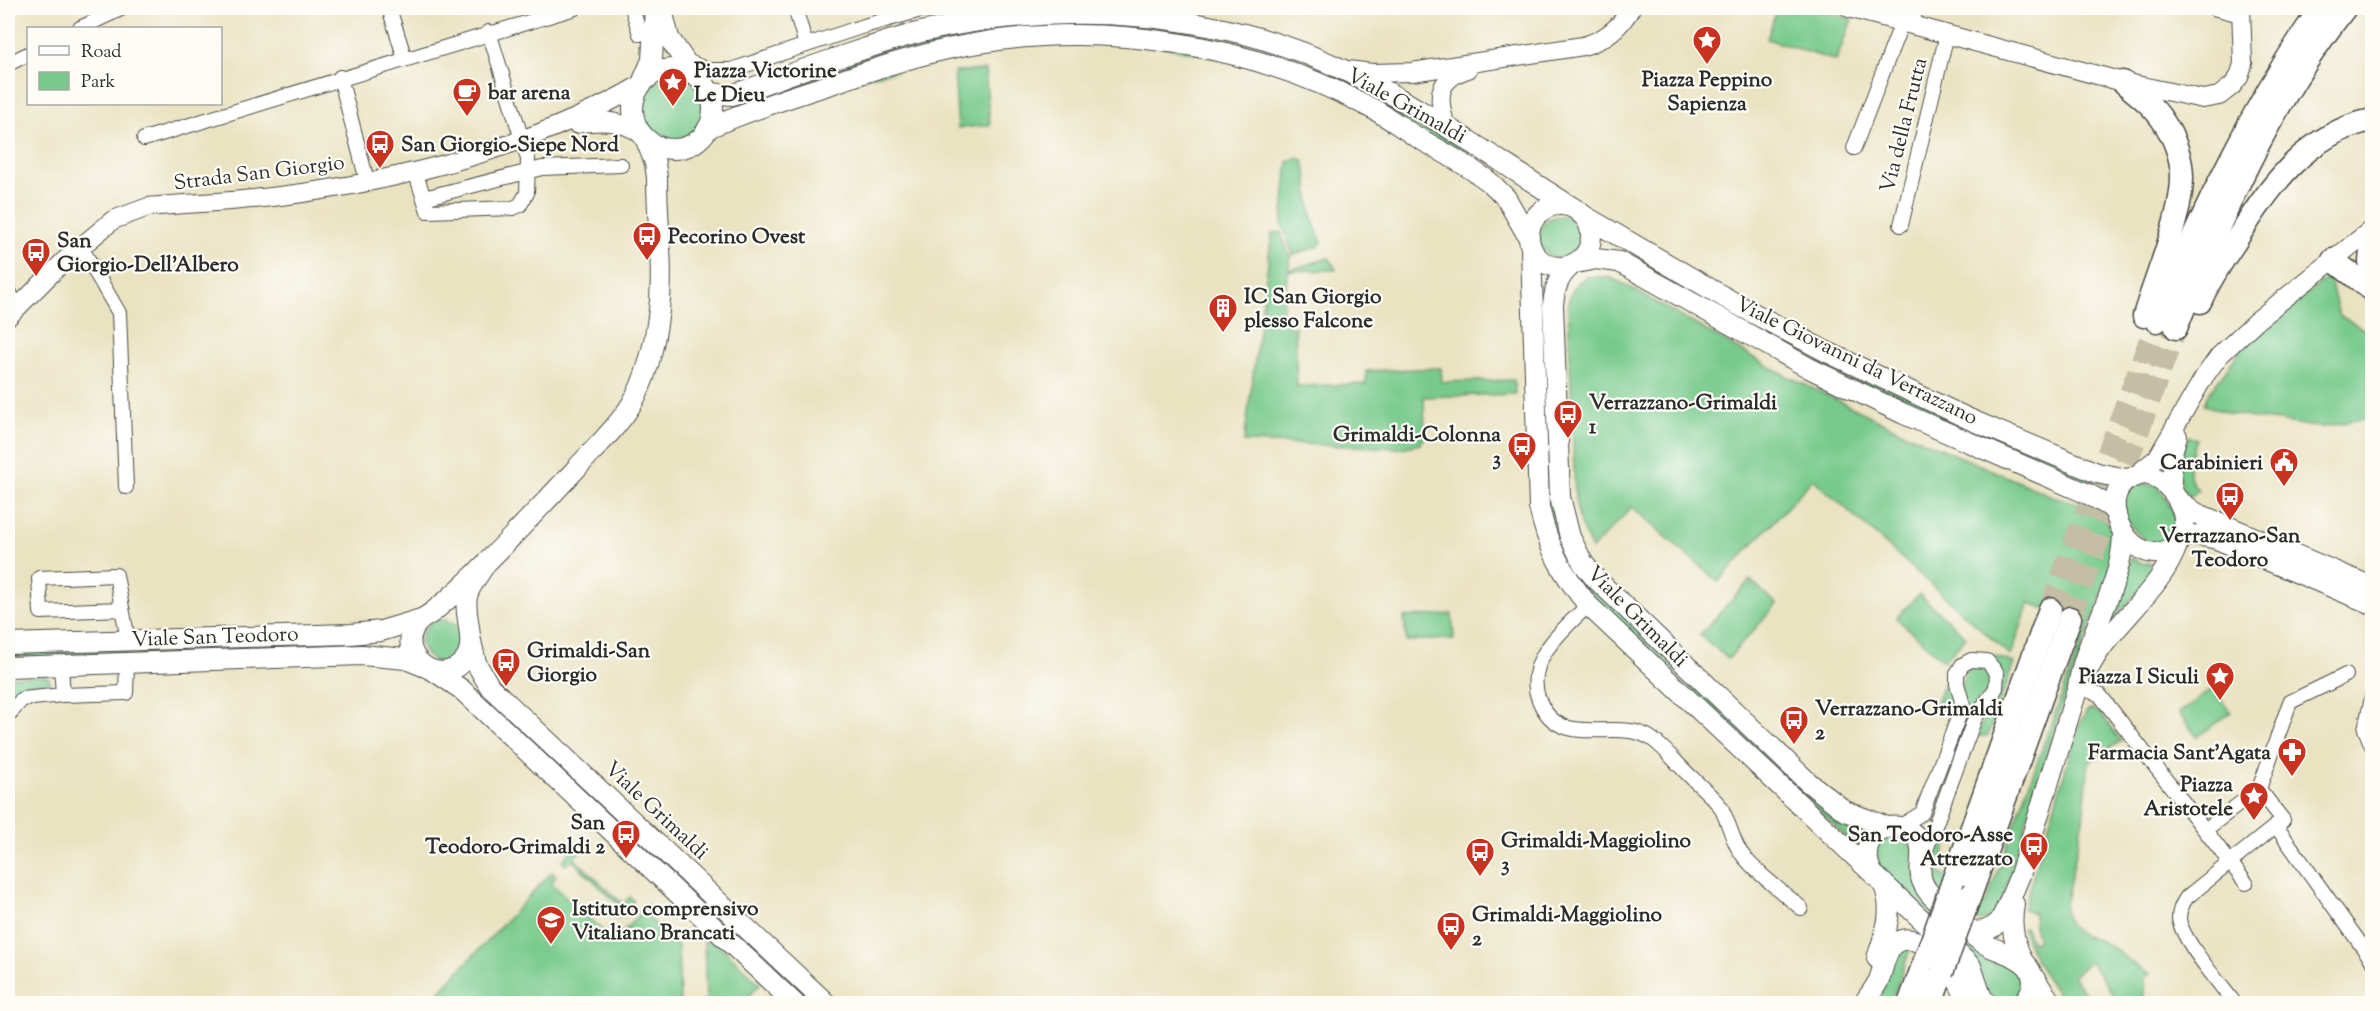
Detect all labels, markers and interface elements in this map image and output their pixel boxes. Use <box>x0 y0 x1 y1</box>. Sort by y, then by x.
place icon: Piazza Peppino Sapienza <box>1691 24 1723 66</box>
legend <box>27 27 222 105</box>
text: Road <box>81 40 121 66</box>
street label: Via della Frutta <box>1874 54 1936 196</box>
place label: Piazza Victorine Le Dieu <box>694 57 837 111</box>
street label: Viale Grimaldi <box>1341 61 1471 152</box>
place icon: Piazza Victorine Le Dieu <box>657 66 689 108</box>
place label: Piazza Peppino Sapienza <box>1642 66 1773 120</box>
text: Park <box>81 70 116 96</box>
cafe icon: bar arena <box>451 76 483 118</box>
place label: bar arena <box>487 79 571 109</box>
bus stop icon: San Giorgio-Siepe Nord <box>364 128 396 170</box>
place label: San Giorgio-Siepe Nord <box>401 131 619 161</box>
street label: Strada San Giorgio <box>172 149 346 199</box>
bus stop icon: Pecorino Ovest <box>631 220 663 262</box>
place label: Pecorino Ovest <box>668 223 806 253</box>
place label: San Giorgio-Dell'Albero <box>57 227 239 281</box>
bus stop icon: San Giorgio-Dell'Albero <box>20 236 52 278</box>
place label: IC San Giorgio plesso Falcone <box>1244 283 1382 337</box>
street label: Viale Giovanni da Verrazzano <box>1730 290 1982 434</box>
building icon: IC San Giorgio plesso Falcone <box>1207 292 1239 334</box>
place label: Verrazzano-Grimaldi 1 <box>1589 389 1777 443</box>
bus stop icon: Verrazzano-Grimaldi 1 <box>1552 398 1584 440</box>
place label: Grimaldi-Colonna 3 <box>1333 421 1501 475</box>
bus stop icon: Grimaldi-Colonna 3 <box>1506 430 1538 472</box>
public building icon: Carabinieri <box>2268 446 2300 488</box>
place label: Carabinieri <box>2160 449 2263 479</box>
bus stop icon: Verrazzano-San Teodoro <box>2214 480 2246 522</box>
place label: Verrazzano-San Teodoro <box>2159 522 2301 576</box>
street label: Viale Grimaldi <box>1579 560 1694 675</box>
street label: Viale San Teodoro <box>131 620 299 656</box>
place label: Grimaldi-San Giorgio <box>527 637 651 691</box>
bus stop icon: Grimaldi-San Giorgio <box>490 646 522 688</box>
place icon: Piazza I Siculi <box>2204 660 2236 702</box>
place label: Piazza I Siculi <box>2079 663 2199 693</box>
place label: Verrazzano-Grimaldi 2 <box>1815 695 2003 749</box>
bus stop icon: Verrazzano-Grimaldi 2 <box>1778 704 1810 746</box>
pharmacy icon: Farmacia Sant'Agata <box>2276 736 2308 778</box>
place label: Farmacia Sant'Agata <box>2088 739 2271 769</box>
street label: Viale Grimaldi <box>597 755 714 868</box>
place label: Piazza Aristotele <box>2143 771 2233 825</box>
place icon: Piazza Aristotele <box>2238 780 2270 822</box>
place label: San Teodoro-Grimaldi 2 <box>425 809 606 863</box>
bus stop icon: San Teodoro-Grimaldi 2 <box>610 818 642 860</box>
place label: San Teodoro-Asse Attrezzato <box>1848 821 2014 875</box>
place label: Grimaldi-Maggiolino 3 <box>1501 827 1692 881</box>
bus stop icon: San Teodoro-Asse Attrezzato <box>2018 830 2050 872</box>
bus stop icon: Grimaldi-Maggiolino 3 <box>1464 836 1496 878</box>
place label: Istituto comprensivo Vitaliano Brancati <box>572 895 759 949</box>
place label: Grimaldi-Maggiolino 2 <box>1472 901 1663 955</box>
school or university icon: Istituto comprensivo Vitaliano Brancati <box>535 904 567 946</box>
bus stop icon: Grimaldi-Maggiolino 2 <box>1435 910 1467 952</box>

